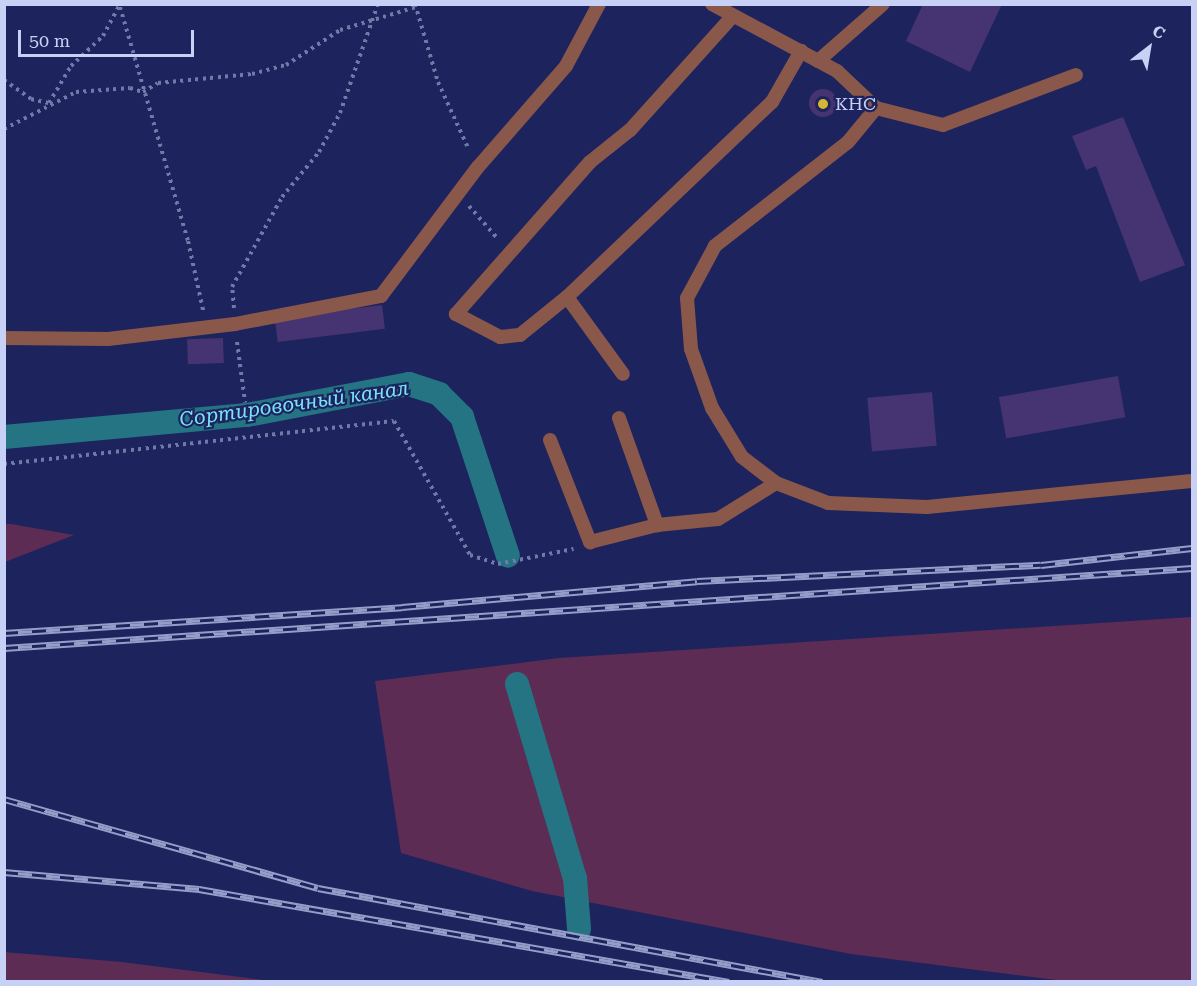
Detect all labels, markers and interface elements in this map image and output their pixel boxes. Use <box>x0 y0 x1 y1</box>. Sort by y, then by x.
scale bar <box>21 18 196 56</box>
north arrow <box>1119 18 1179 78</box>
text: С <box>1149 21 1168 43</box>
text: 50 m <box>29 30 70 51</box>
place label: КНС <box>835 93 876 115</box>
marker: КНС <box>816 97 830 111</box>
water label: Сортировочный канал <box>178 376 410 432</box>

